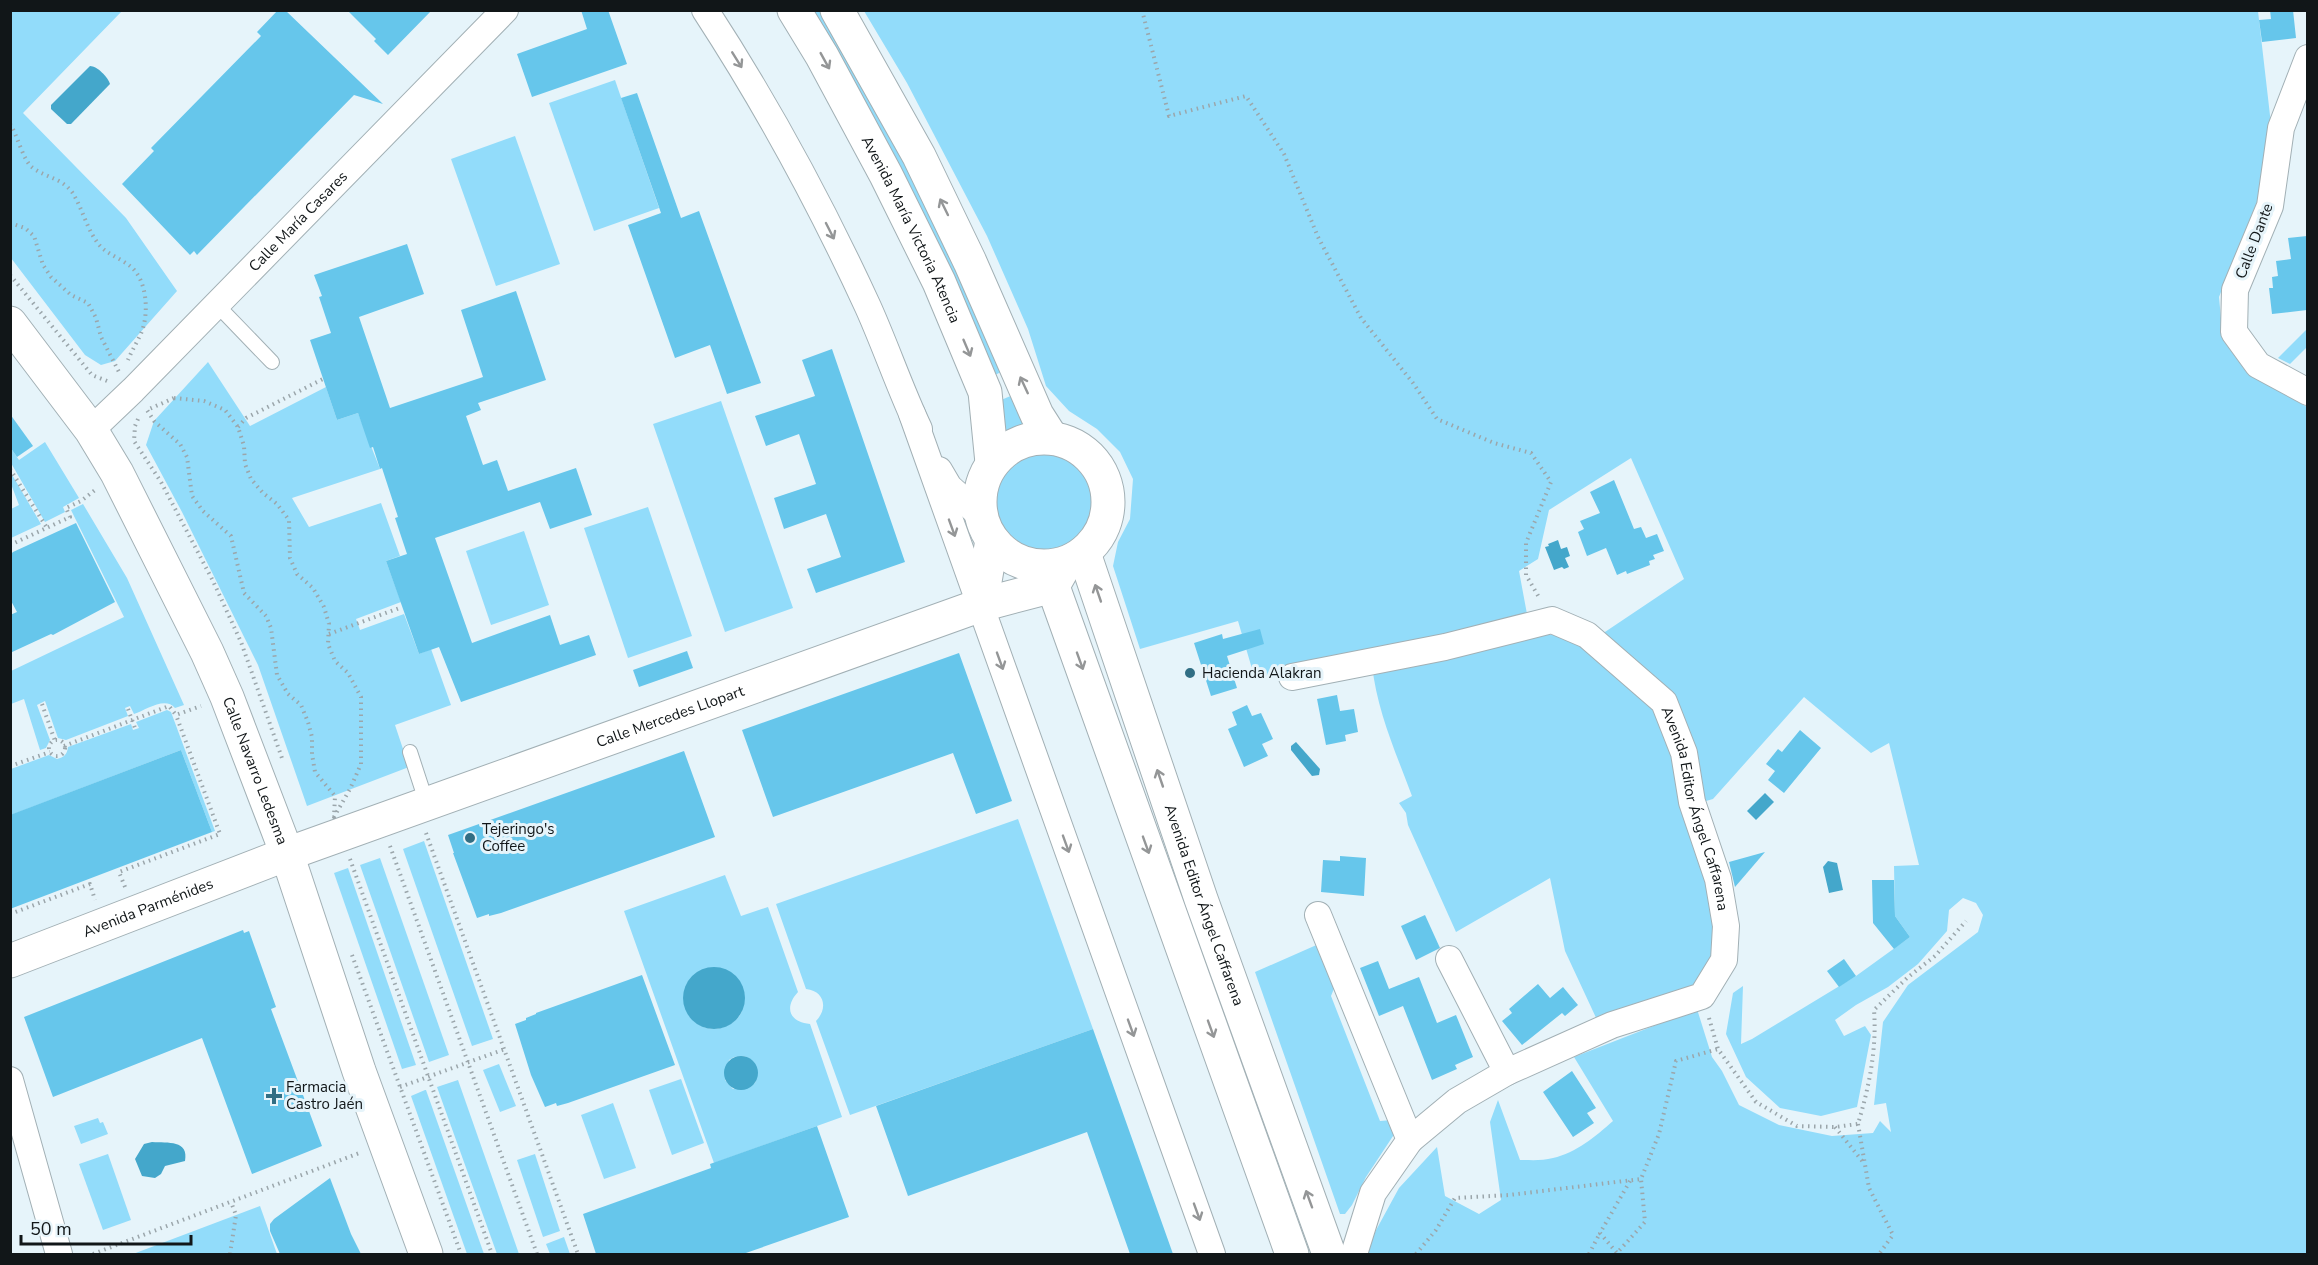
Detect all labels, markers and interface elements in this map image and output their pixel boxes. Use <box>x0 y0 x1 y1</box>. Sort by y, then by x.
one-way arrow <box>730 51 743 68</box>
one-way arrow <box>819 52 831 69</box>
street label: Avenida María Victoria Atencia <box>857 132 965 326</box>
street label: Calle María Casares <box>244 167 352 276</box>
one-way arrow <box>938 199 950 217</box>
street label: Calle Dante <box>2230 200 2278 282</box>
one-way arrow <box>824 221 836 239</box>
one-way arrow <box>962 339 973 357</box>
one-way arrow <box>1017 377 1029 395</box>
one-way arrow <box>948 519 959 537</box>
one-way arrow <box>1091 584 1102 603</box>
one-way arrow <box>996 651 1007 669</box>
one-way arrow <box>1075 651 1086 670</box>
place label: Hacienda Alakran <box>1202 663 1321 683</box>
marker: Hacienda Alakran <box>1183 666 1197 680</box>
street label: Calle Mercedes Llopart <box>593 681 748 752</box>
street label: Calle Navarro Ledesma <box>218 694 292 848</box>
street label: Avenida Editor Ángel Caffarena <box>1657 703 1733 912</box>
one-way arrow <box>1154 769 1165 788</box>
street label: Avenida Editor Ángel Caffarena <box>1160 802 1249 1009</box>
place label: Tejeringo's Coffee <box>482 819 554 856</box>
marker: Tejeringo's Coffee <box>463 831 477 845</box>
one-way arrow <box>1061 834 1072 853</box>
one-way arrow <box>1141 835 1152 854</box>
street label: Avenida Parménides <box>80 873 216 942</box>
one-way arrow <box>1127 1018 1138 1037</box>
one-way arrow <box>1207 1019 1218 1038</box>
place label: Farmacia Castro Jaén <box>286 1077 363 1114</box>
marker: Farmacia Castro Jaén <box>267 1089 281 1103</box>
one-way arrow <box>1303 1191 1314 1209</box>
one-way arrow <box>1192 1202 1203 1220</box>
scale bar <box>21 1208 190 1246</box>
text: 50 m <box>30 1217 72 1241</box>

